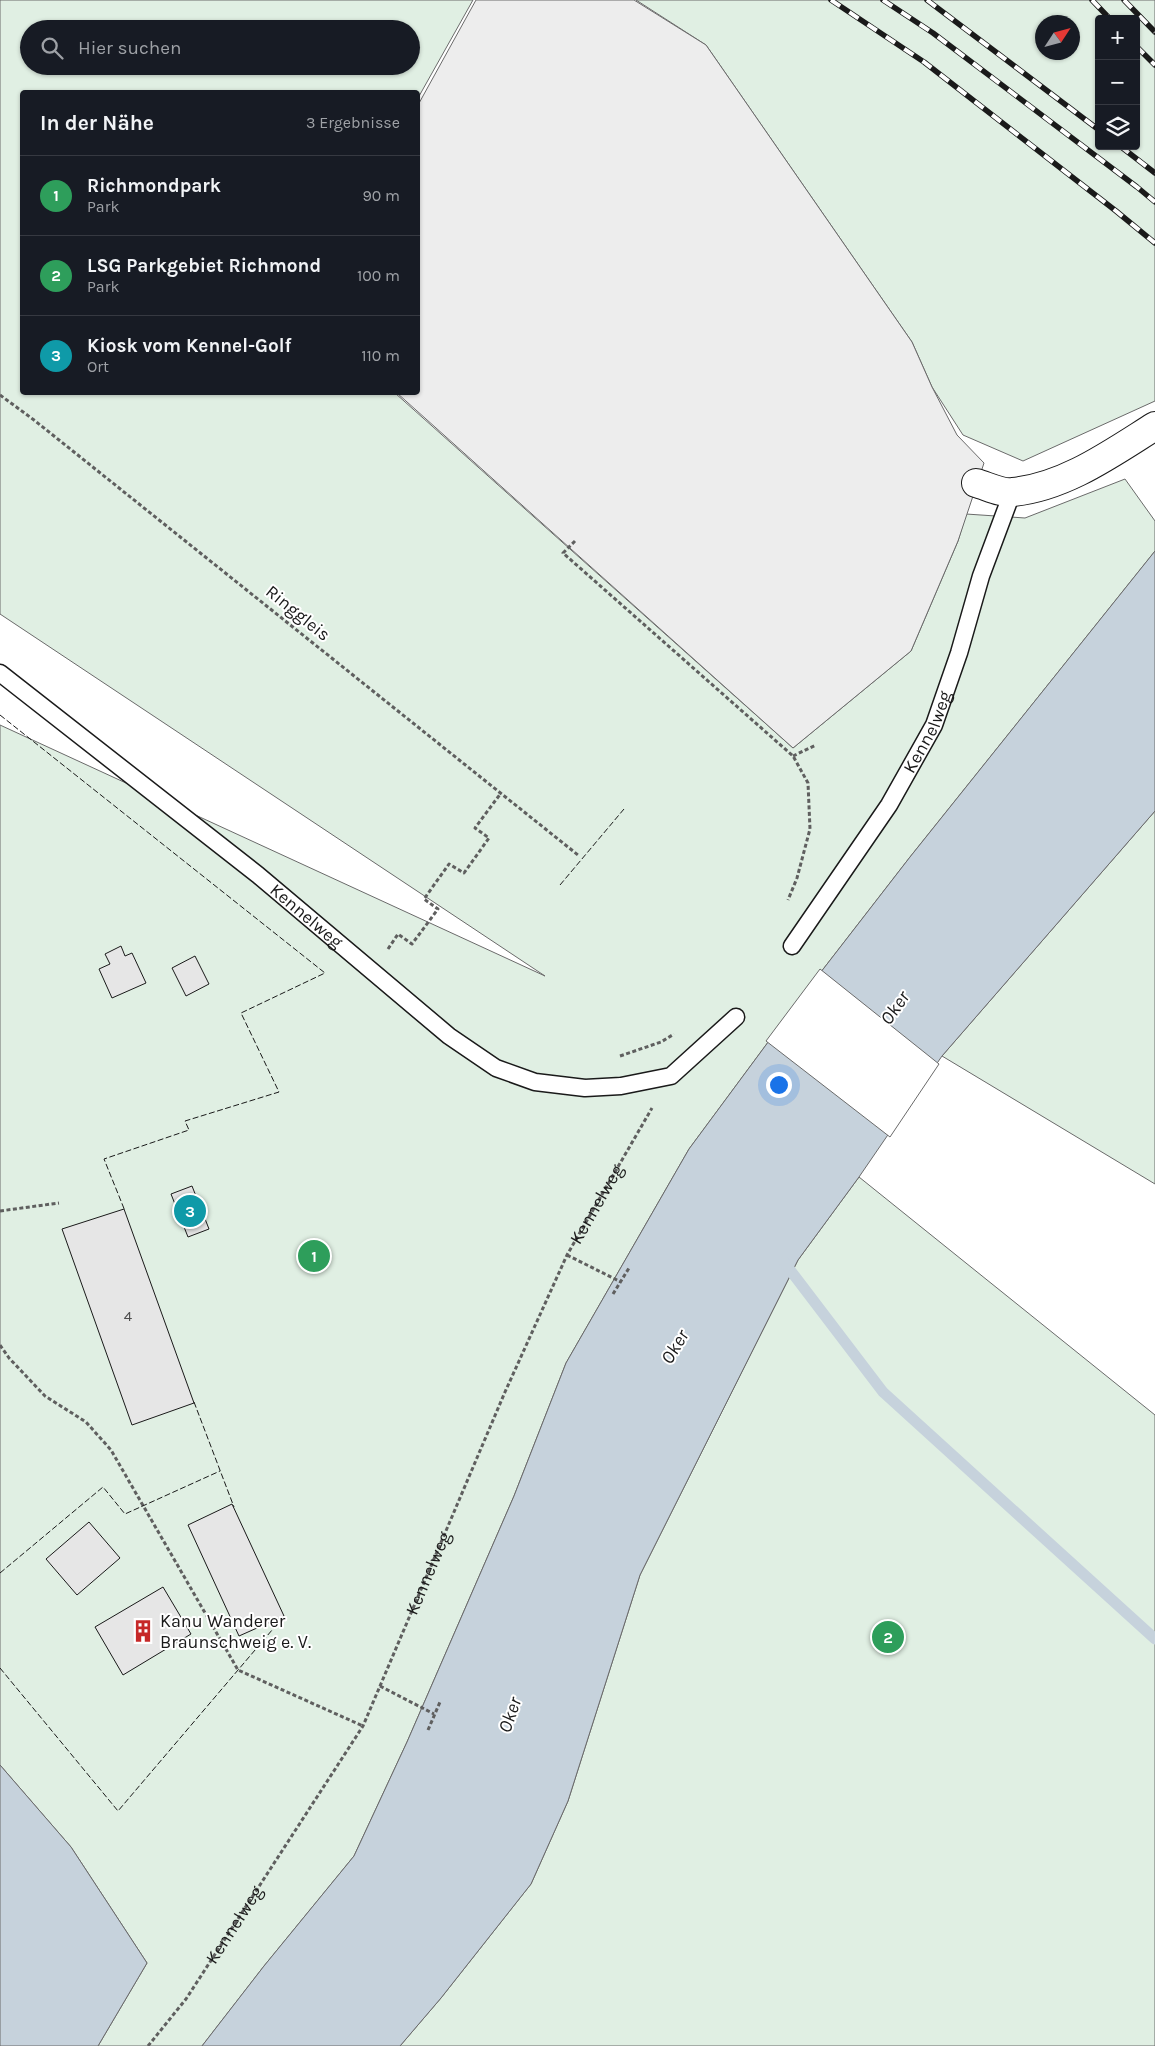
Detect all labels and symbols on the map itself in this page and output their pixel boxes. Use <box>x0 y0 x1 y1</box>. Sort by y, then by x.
north arrow <box>1035 15 1080 60</box>
street label: Ringgleis <box>261 580 335 646</box>
street label: Kennelweg <box>898 688 956 777</box>
street label: Kennelweg <box>265 879 347 953</box>
water label: Oker <box>876 986 915 1029</box>
your location <box>766 1072 792 1098</box>
street label: Kennelweg <box>565 1160 628 1248</box>
pin: 3 <box>174 1192 206 1230</box>
pin: 1 <box>298 1237 330 1275</box>
house number: 4 <box>124 1307 133 1325</box>
water label: Oker <box>656 1325 694 1368</box>
street label: Kennelweg <box>401 1528 456 1618</box>
place label: Kanu Wanderer Braunschweig e. V. <box>160 1610 311 1653</box>
building icon: Kanu Wanderer Braunschweig e. V. <box>130 1618 156 1644</box>
pin: 2 <box>872 1618 904 1656</box>
water label: Oker <box>494 1693 527 1736</box>
street label: Kennelweg <box>201 1881 268 1968</box>

